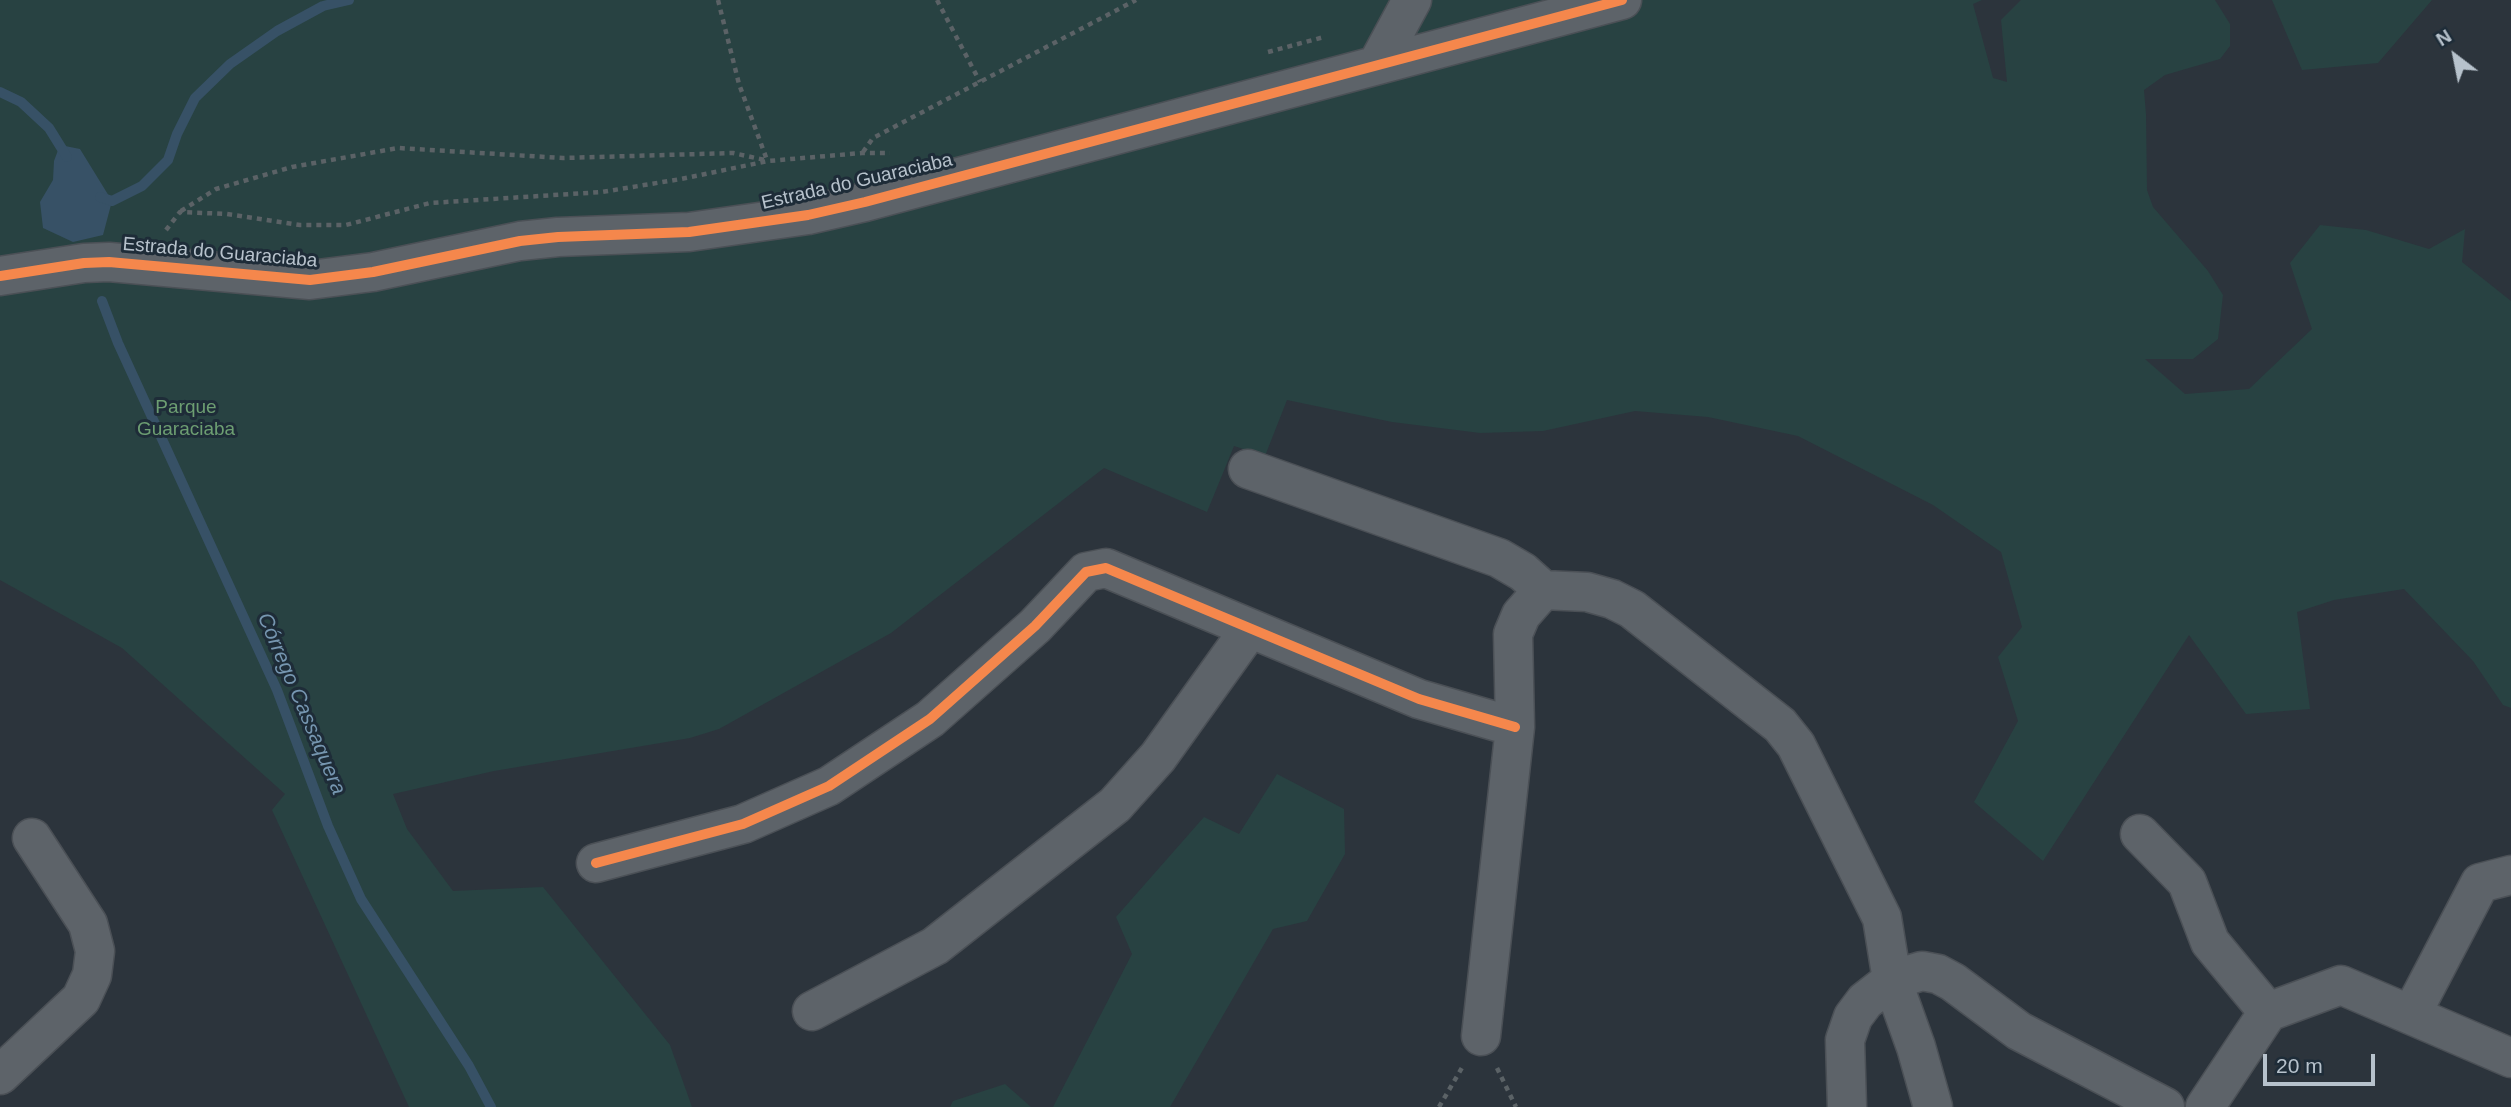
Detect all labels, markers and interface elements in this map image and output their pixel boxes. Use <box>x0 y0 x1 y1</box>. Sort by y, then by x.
north arrow <box>2420 21 2490 91</box>
text: N <box>2432 25 2455 50</box>
street label: Estrada do Guaraciaba <box>759 149 955 215</box>
street label: Estrada do Guaraciaba <box>122 233 318 273</box>
park label: Parque Guaraciaba <box>137 397 235 441</box>
water label: Córrego Cassaquera <box>251 609 351 799</box>
scale bar <box>2266 1040 2378 1084</box>
text: 20 m <box>2276 1054 2323 1077</box>

